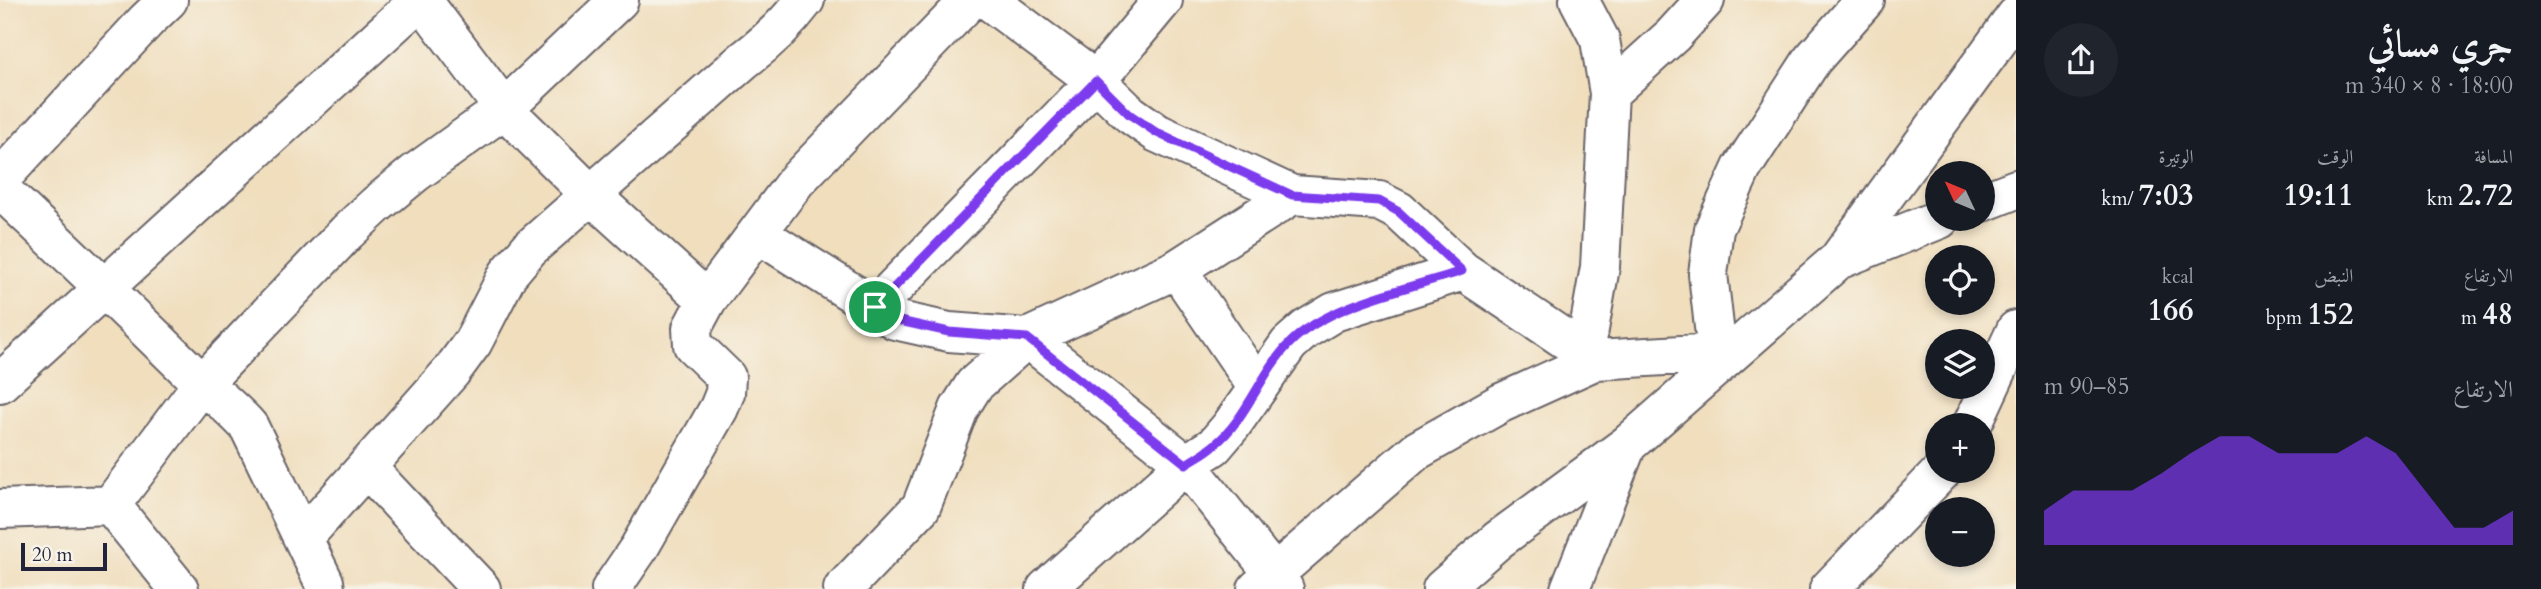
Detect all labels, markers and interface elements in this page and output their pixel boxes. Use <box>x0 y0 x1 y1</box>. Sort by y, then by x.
text: جري مسائي <box>2367 18 2513 70</box>
button: share <box>2044 23 2118 97</box>
text: 18:00 · 8 × 340 m <box>2345 70 2513 101</box>
text: الوتيرة <box>2159 144 2194 170</box>
text: الوقت <box>2317 144 2353 170</box>
text: المسافة <box>2474 144 2513 170</box>
north arrow <box>1925 161 1995 231</box>
map controls <box>1925 161 1995 567</box>
text: 7:03 <box>2139 175 2194 216</box>
text: 19:11 <box>2283 175 2353 216</box>
text: 2.72 <box>2458 175 2513 216</box>
text: /km <box>2101 186 2139 212</box>
text: km <box>2427 186 2458 212</box>
button: locate <box>1925 245 1995 315</box>
text: النبض <box>2314 263 2353 289</box>
text: الارتفاع <box>2464 263 2513 289</box>
text: kcal <box>2162 264 2194 290</box>
pin <box>845 277 905 337</box>
icon: arrive <box>856 288 894 326</box>
text: 166 <box>2148 290 2194 331</box>
text: 152 <box>2307 294 2353 335</box>
text: 48 <box>2482 294 2513 335</box>
text: bpm <box>2266 305 2307 331</box>
text: m <box>2461 305 2482 331</box>
button: layers <box>1925 329 1995 399</box>
text: 85–90 m <box>2044 371 2129 402</box>
text: الارتفاع <box>2453 374 2513 405</box>
button: + <box>1925 413 1995 483</box>
button: − <box>1925 497 1995 567</box>
scale bar <box>21 540 107 572</box>
text: 20 m <box>32 542 73 568</box>

